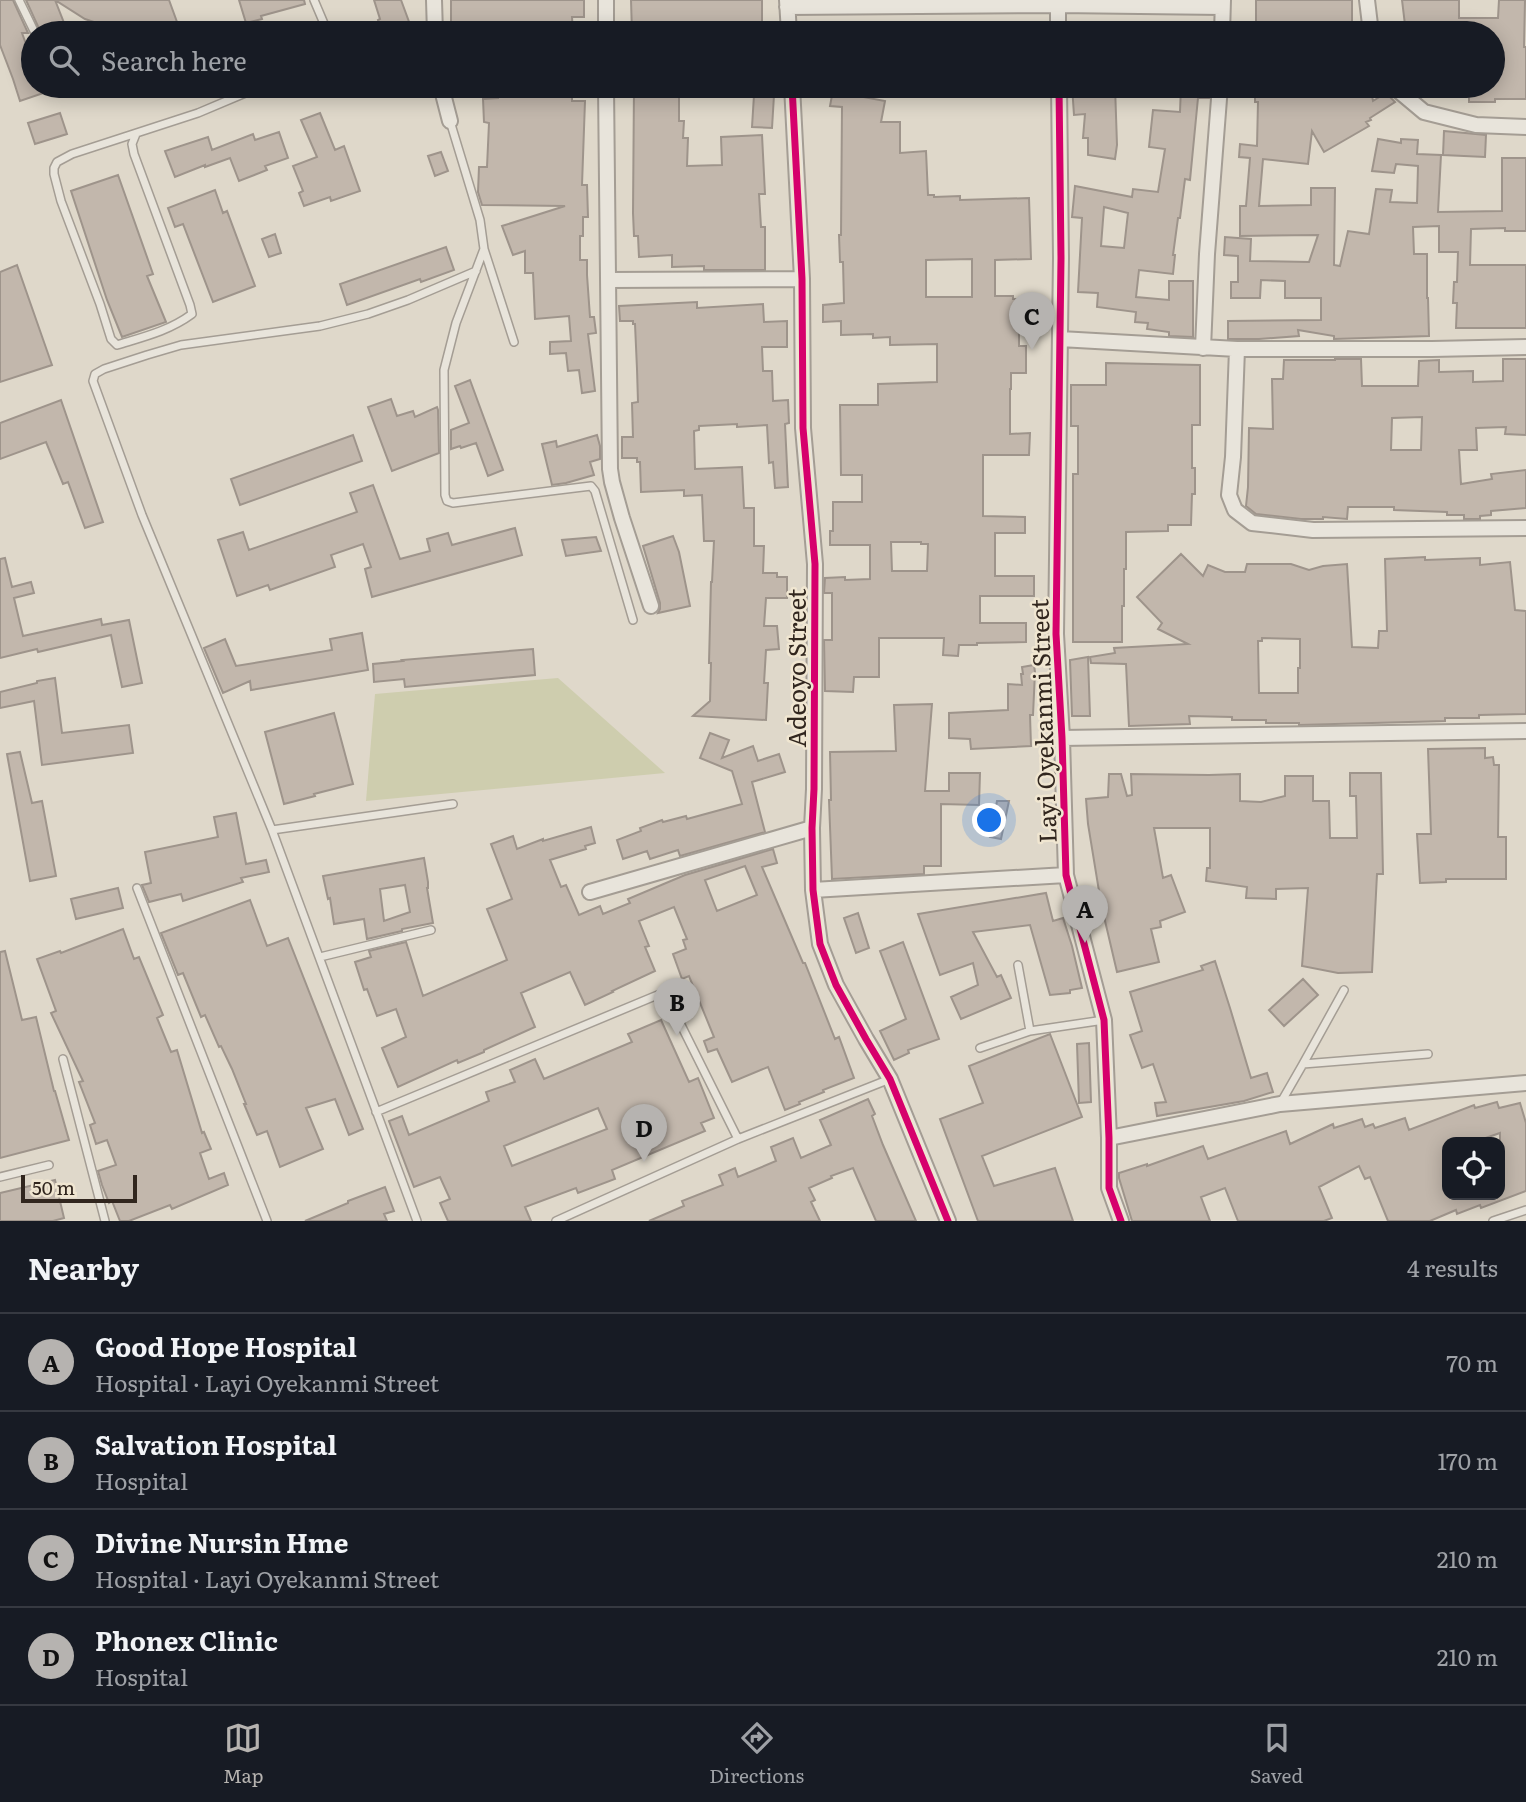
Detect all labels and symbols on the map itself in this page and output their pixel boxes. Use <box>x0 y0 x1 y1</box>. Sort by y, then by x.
pin: C <box>1009 292 1055 350</box>
street label: Adeoyo Street <box>778 588 813 747</box>
street label: Layi Oyekanmi Street <box>1020 598 1064 844</box>
your location <box>972 803 1006 837</box>
pin: A <box>1062 885 1108 943</box>
pin: B <box>654 978 700 1036</box>
pin: D <box>621 1104 667 1162</box>
scale bar <box>21 1172 136 1204</box>

